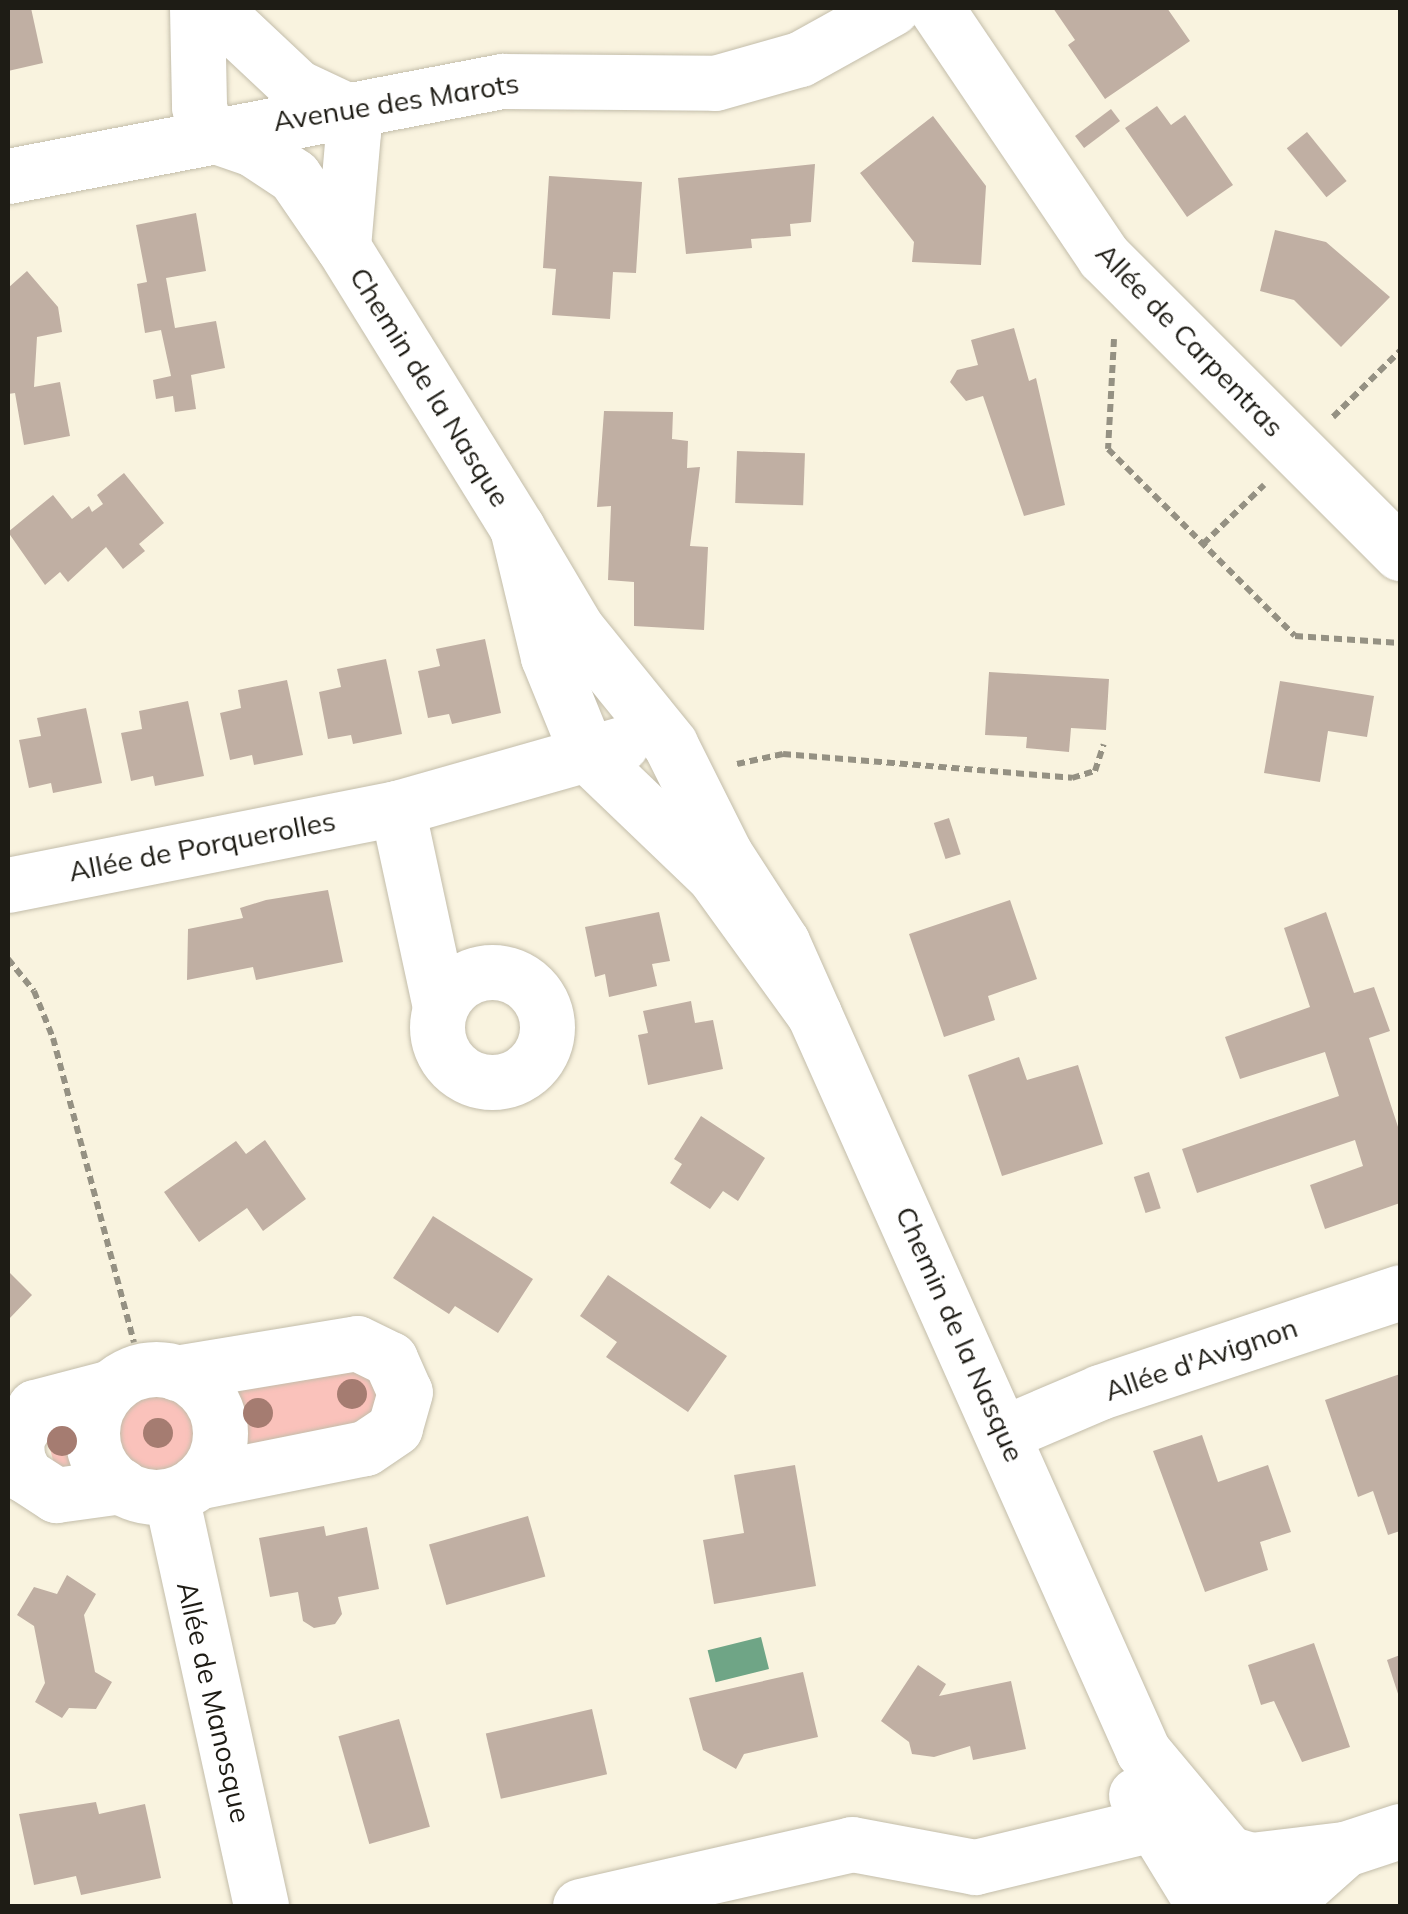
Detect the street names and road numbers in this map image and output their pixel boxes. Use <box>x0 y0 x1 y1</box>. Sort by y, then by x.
street label: Avenue des Marots <box>271 66 521 138</box>
street label: Allée de Carpentras <box>1089 236 1291 444</box>
street label: Chemin de la Nasque <box>343 261 517 513</box>
street label: Allée de Porquerolles <box>66 804 338 888</box>
street label: Chemin de la Nasque <box>889 1201 1031 1467</box>
street label: Allée d'Avignon <box>1100 1310 1302 1408</box>
street label: Allée de Manosque <box>170 1578 258 1826</box>

